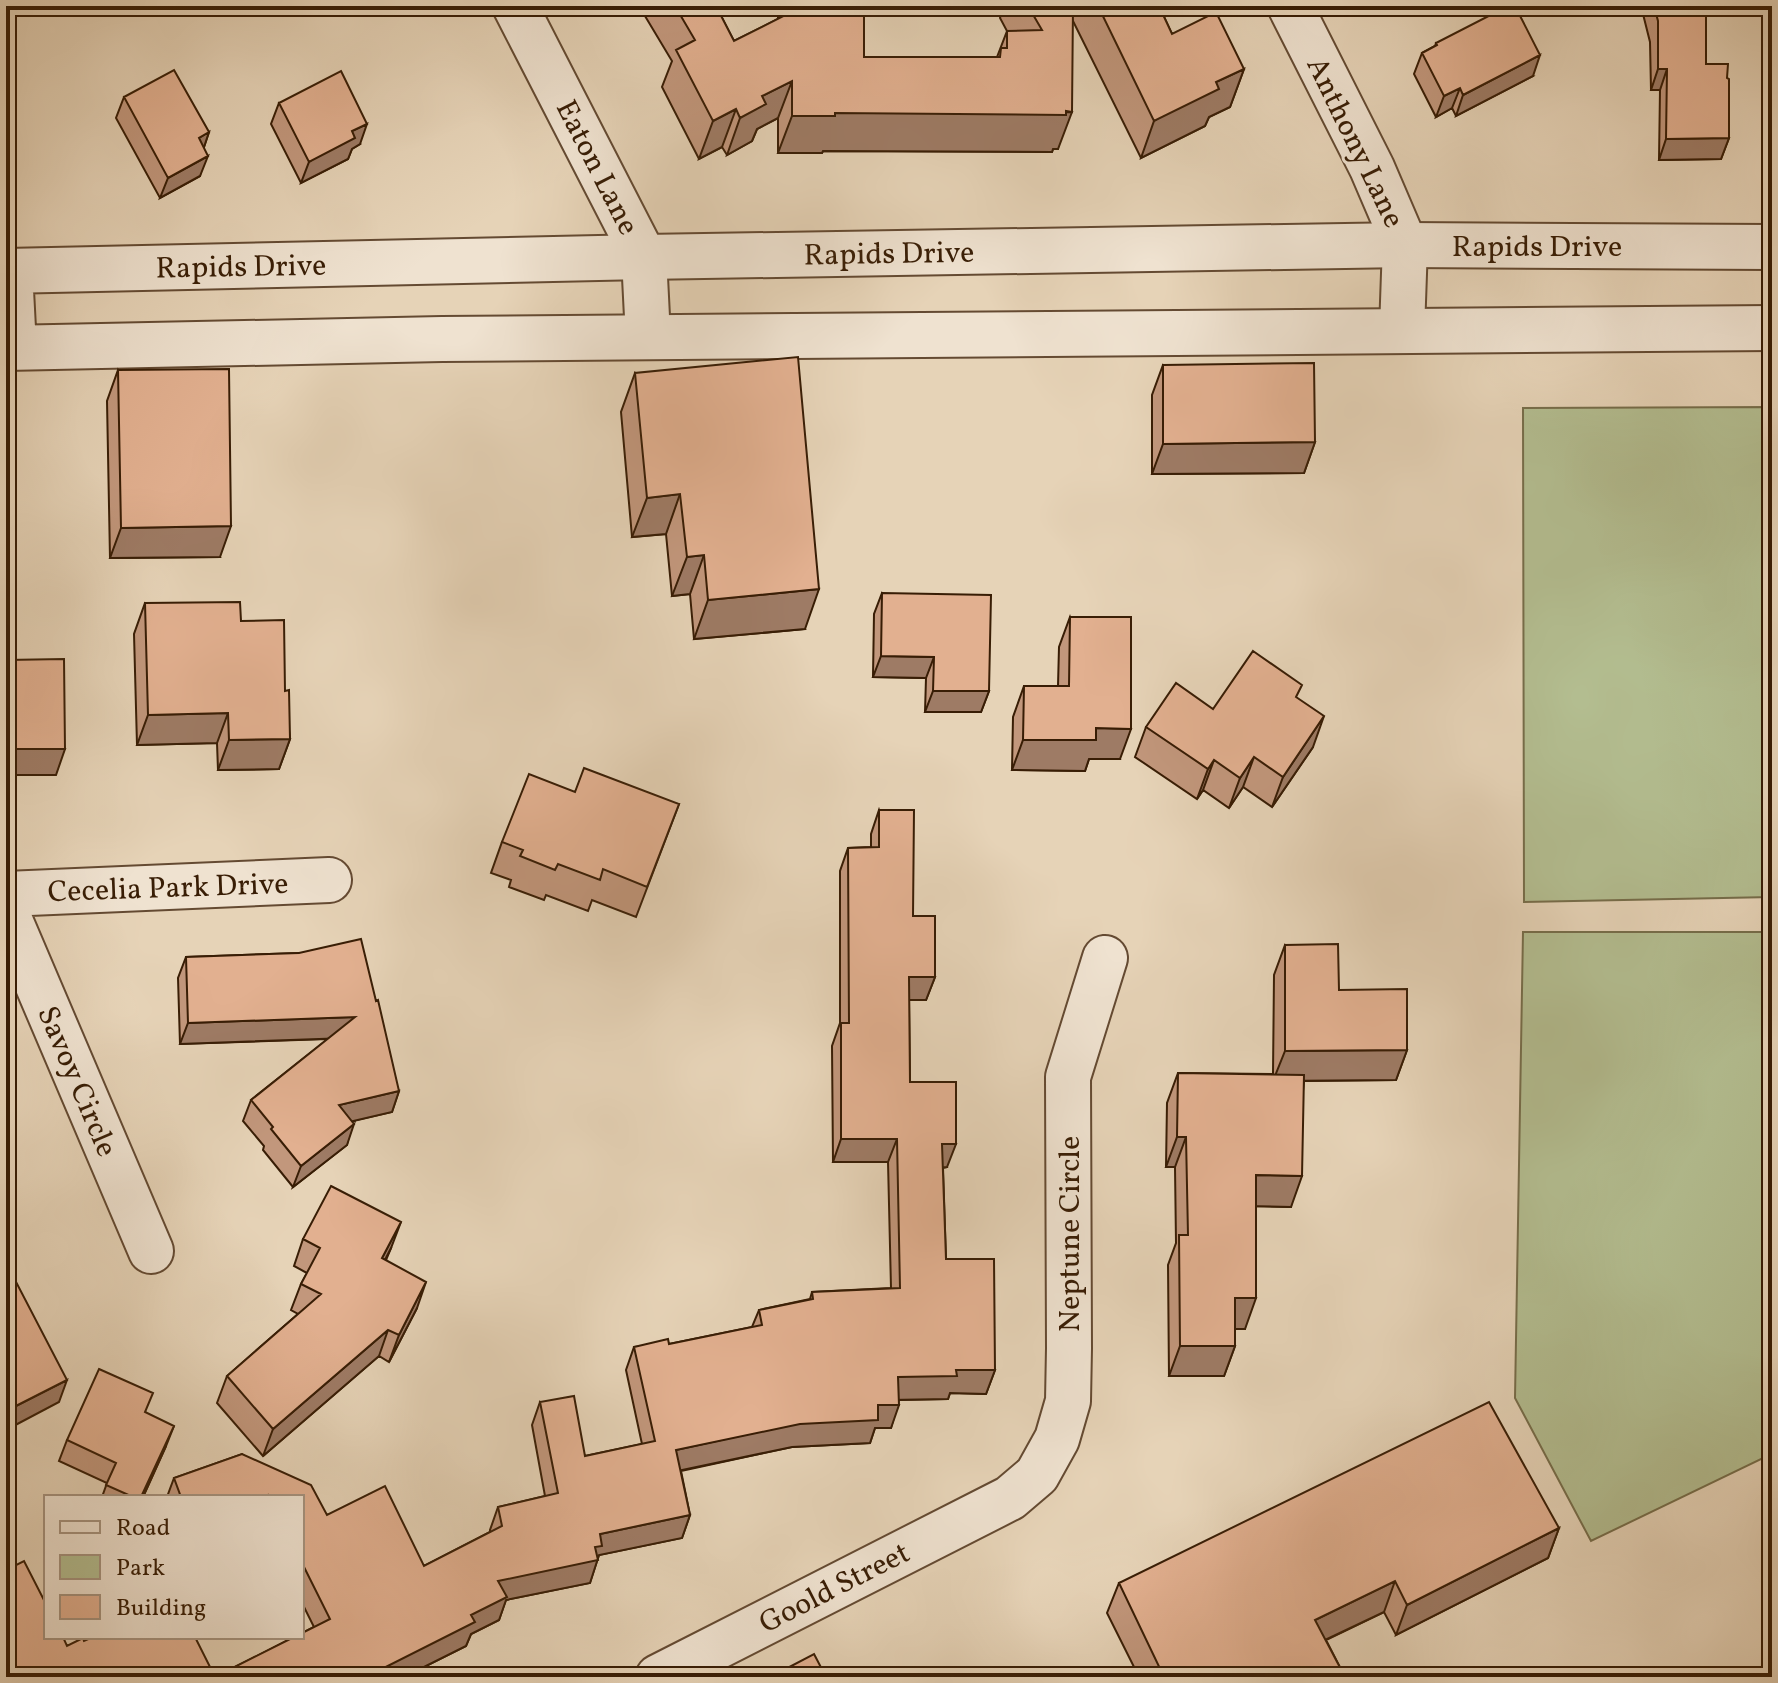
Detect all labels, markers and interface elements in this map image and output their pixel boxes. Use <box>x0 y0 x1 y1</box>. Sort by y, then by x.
street label: Anthony Lane <box>1295 50 1414 235</box>
street label: Eaton Lane <box>544 93 648 243</box>
street label: Rapids Drive <box>1452 227 1622 269</box>
street label: Rapids Drive <box>803 233 975 277</box>
street label: Rapids Drive <box>155 246 327 290</box>
street label: Cecelia Park Drive <box>47 864 289 914</box>
street label: Savoy Circle <box>26 1000 127 1164</box>
street label: Neptune Circle <box>1050 1136 1092 1332</box>
legend <box>44 1495 304 1639</box>
text: Road <box>116 1512 170 1546</box>
street label: Goold Street <box>752 1533 918 1645</box>
text: Park <box>116 1552 165 1586</box>
text: Building <box>116 1592 206 1626</box>

